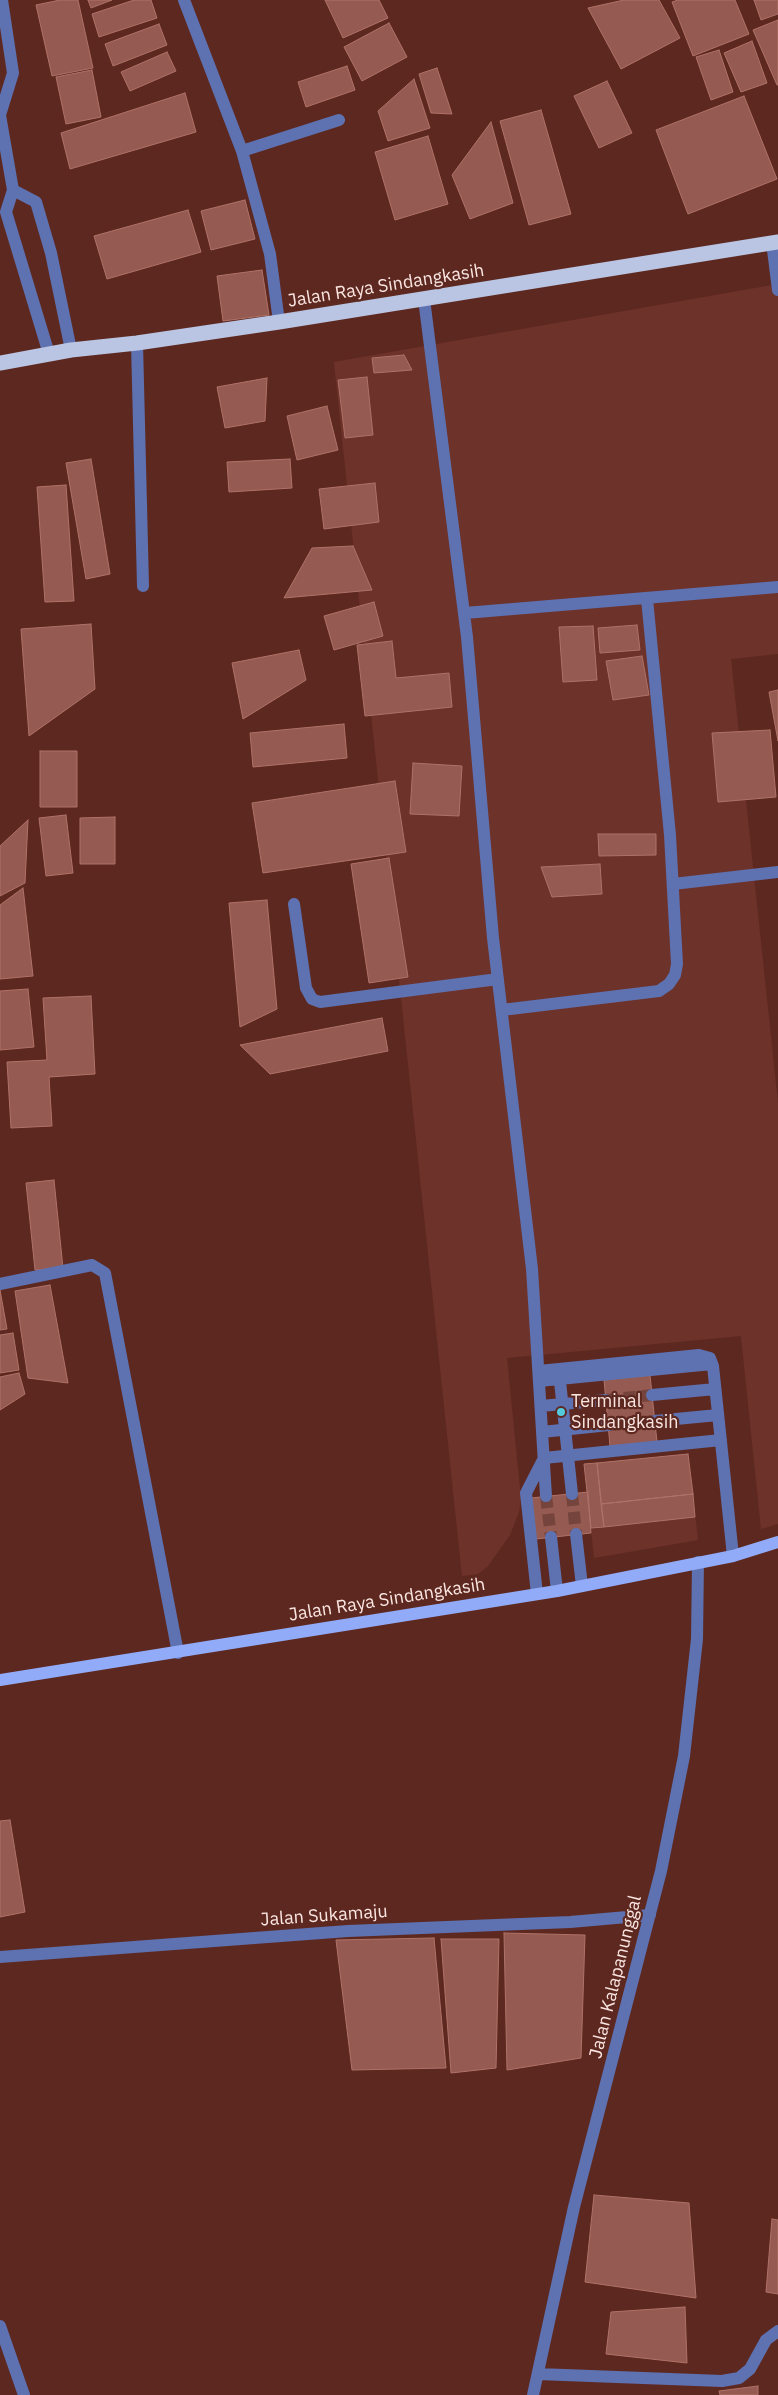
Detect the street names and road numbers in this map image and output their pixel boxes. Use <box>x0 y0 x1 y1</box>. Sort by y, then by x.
street label: Jalan Raya Sindangkasih <box>286 260 486 312</box>
street label: Jalan Raya Sindangkasih <box>287 1574 487 1626</box>
street label: Jalan Kalapanunggal <box>585 1893 647 2061</box>
street label: Jalan Sukamaju <box>260 1901 388 1931</box>

